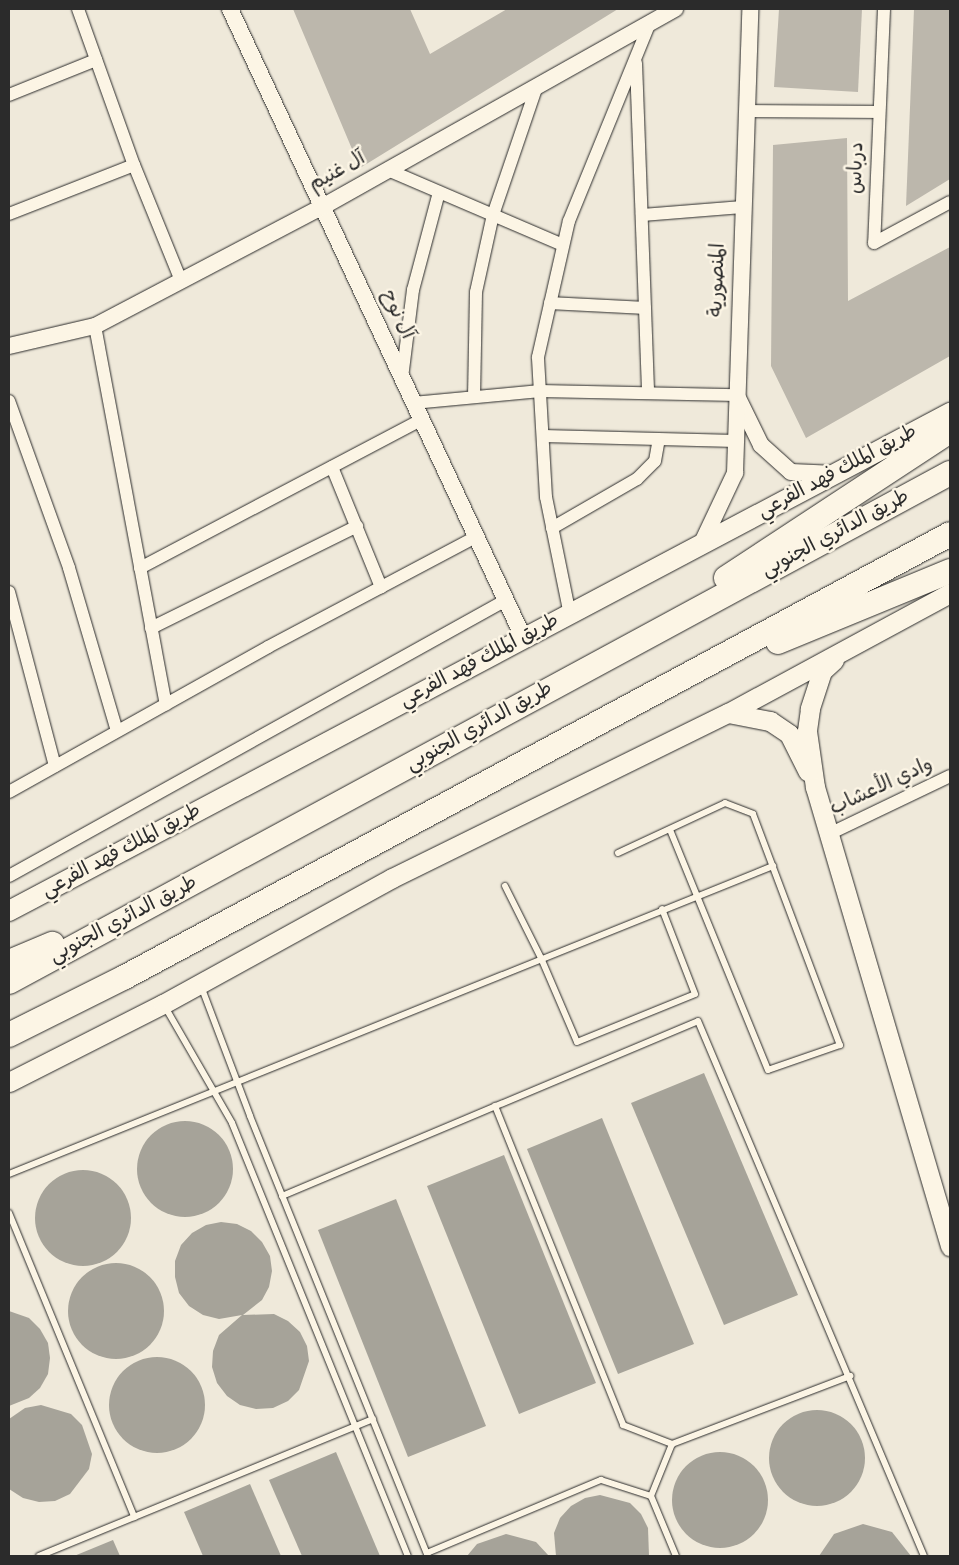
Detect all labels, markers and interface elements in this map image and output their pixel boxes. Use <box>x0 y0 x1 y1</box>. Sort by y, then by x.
street label: درباس <box>845 142 871 194</box>
street label: آل غنيم <box>305 148 371 198</box>
street label: المنصورية <box>706 243 732 317</box>
street label: آل نوح <box>374 286 418 344</box>
street label: طريق الملك فهد الفرعي <box>754 421 922 525</box>
street label: طريق الدائري الجنوبي <box>758 486 914 584</box>
street label: طريق الملك فهد الفرعي <box>396 610 564 714</box>
street label: طريق الدائري الجنوبي <box>402 678 558 778</box>
street label: وادي الأعشاب <box>827 754 937 822</box>
street label: طريق الملك فهد الفرعي <box>38 800 206 904</box>
street label: طريق الدائري الجنوبي <box>46 872 202 970</box>

